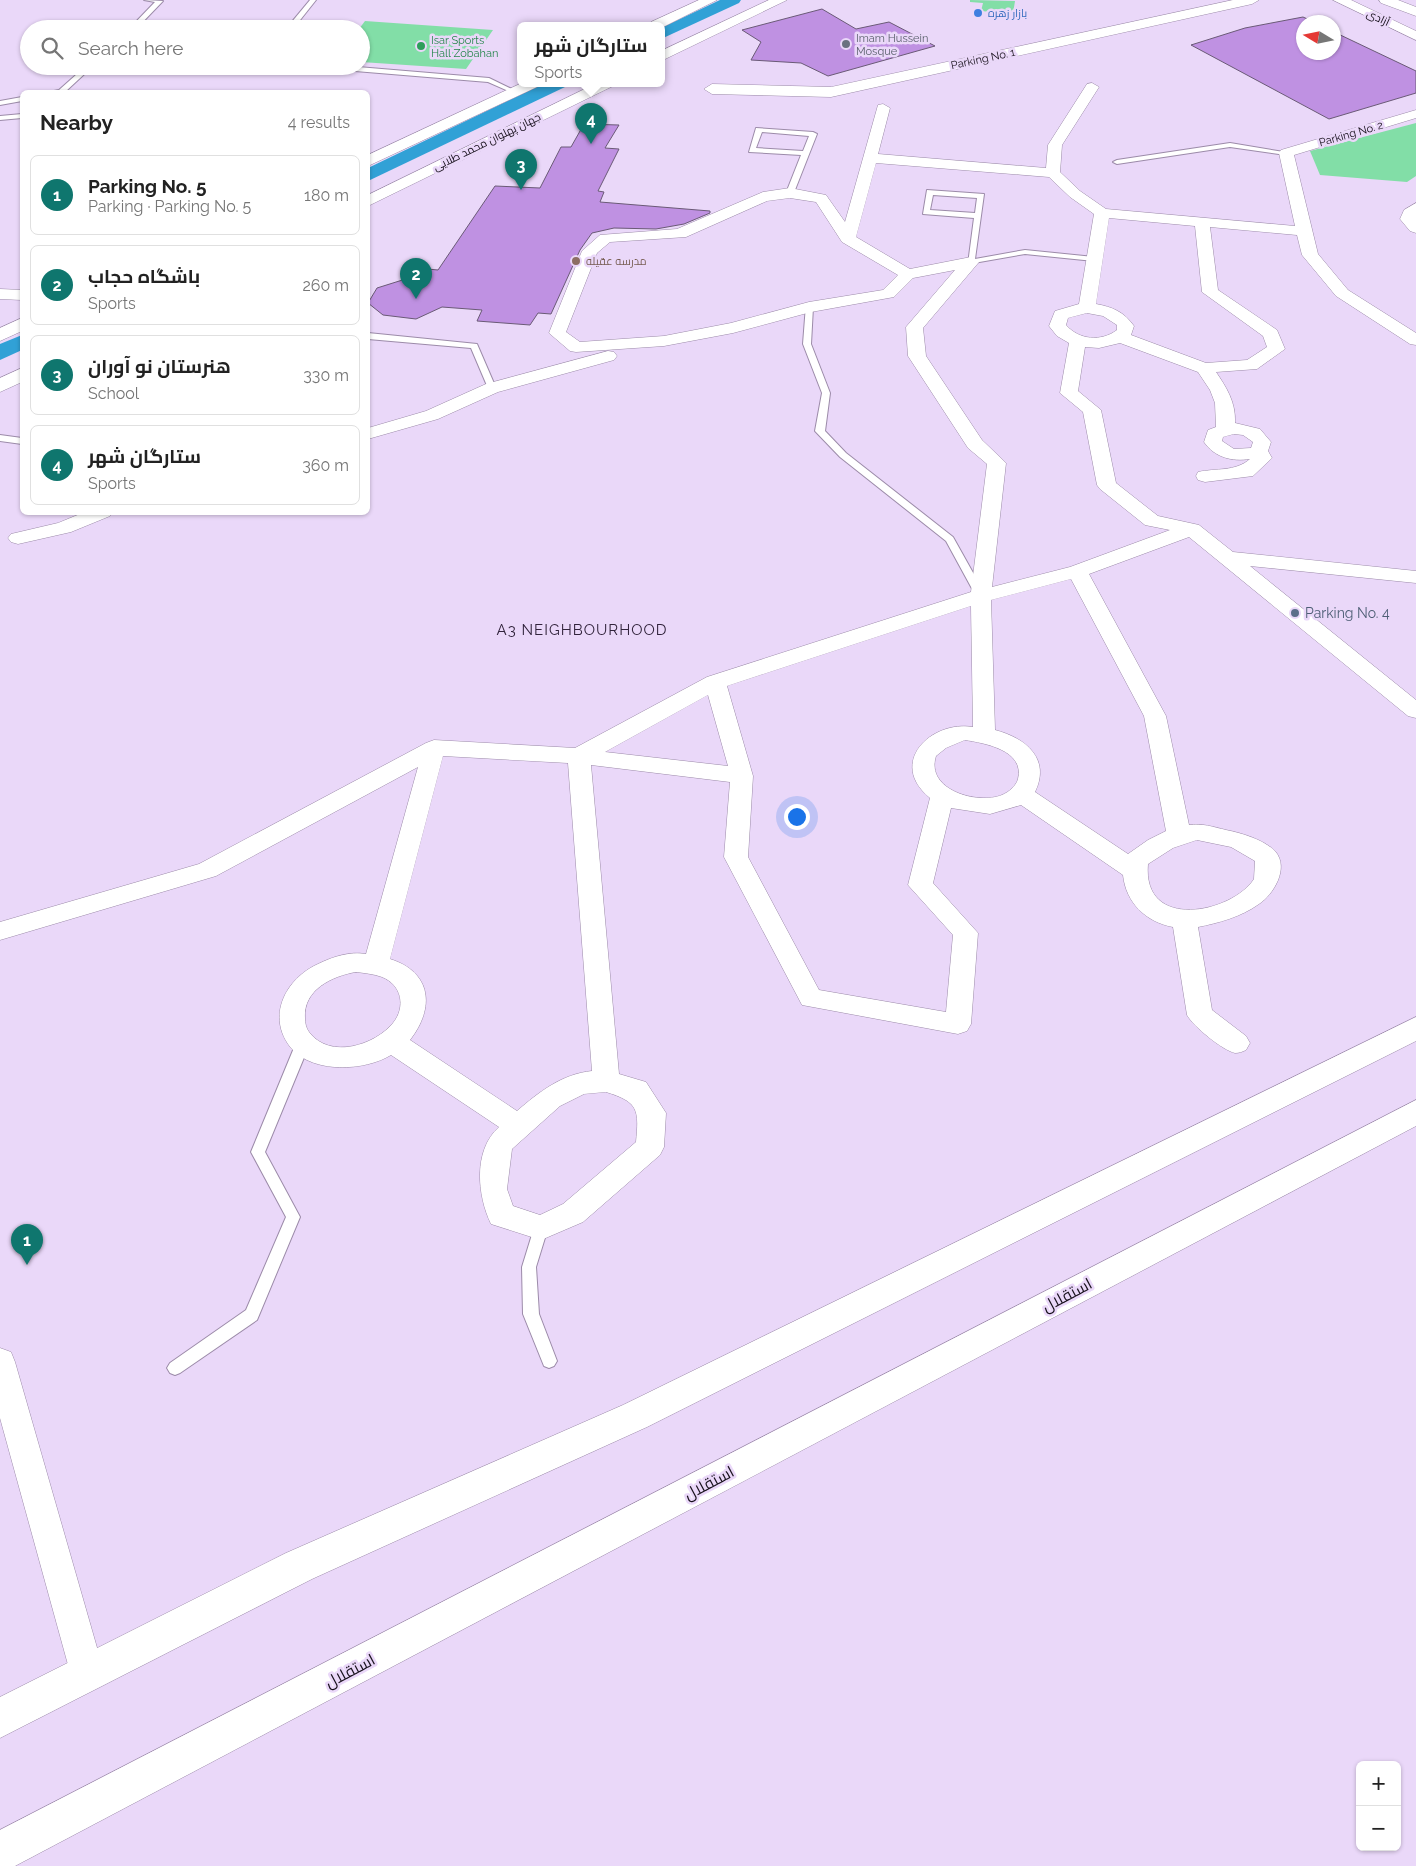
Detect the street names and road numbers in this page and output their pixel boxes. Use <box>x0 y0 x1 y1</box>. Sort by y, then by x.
street label: آزادی <box>1364 7 1392 29</box>
street label: Parking No. 1 <box>950 46 1017 72</box>
street label: جهان پهلوان محمد طلایی <box>431 110 543 174</box>
street label: Parking No. 2 <box>1317 119 1385 149</box>
street label: استقلال <box>1039 1274 1096 1317</box>
street label: استقلال <box>681 1462 738 1505</box>
street label: استقلال <box>322 1650 379 1693</box>

